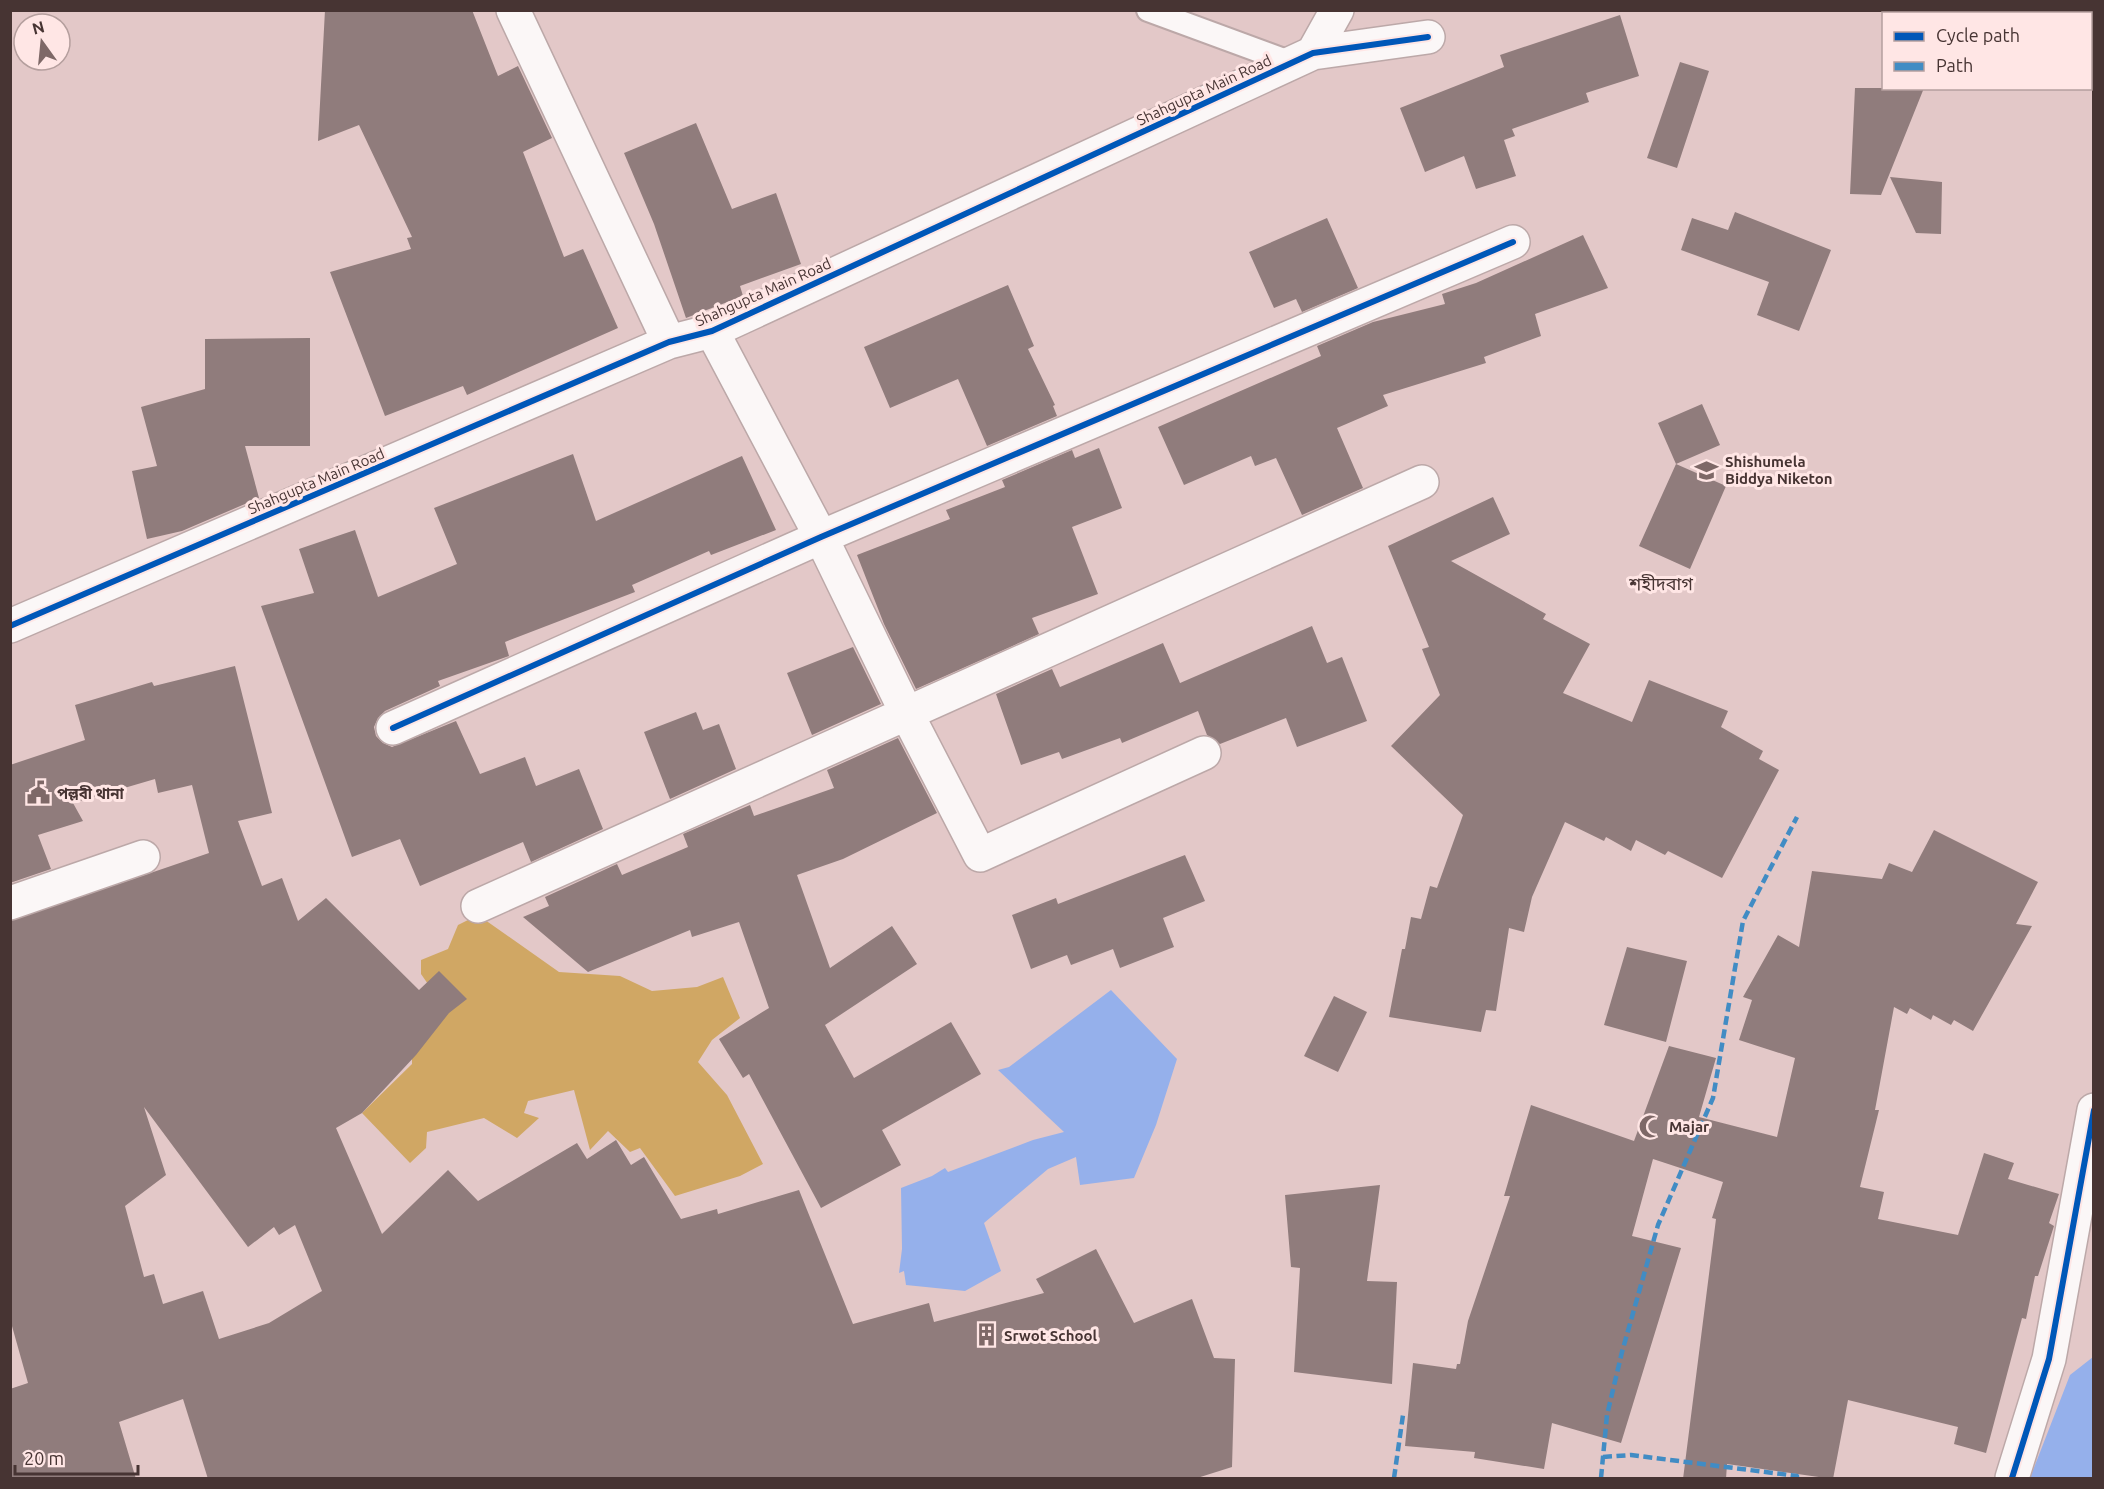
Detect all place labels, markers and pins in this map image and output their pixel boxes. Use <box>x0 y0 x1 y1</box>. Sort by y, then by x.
place label: Shishumela Biddya Niketon <box>1725 453 1833 487</box>
school or university icon: Shishumela Biddya Niketon <box>1694 457 1720 483</box>
public building icon: পল্লবী থানা <box>26 780 52 806</box>
place label: পল্লবী থানা <box>57 785 125 802</box>
mosque icon: Majar <box>1638 1113 1664 1139</box>
place label: Majar <box>1669 1118 1710 1135</box>
building icon: Srwot School <box>973 1322 999 1348</box>
place label: Srwot School <box>1004 1327 1097 1344</box>

